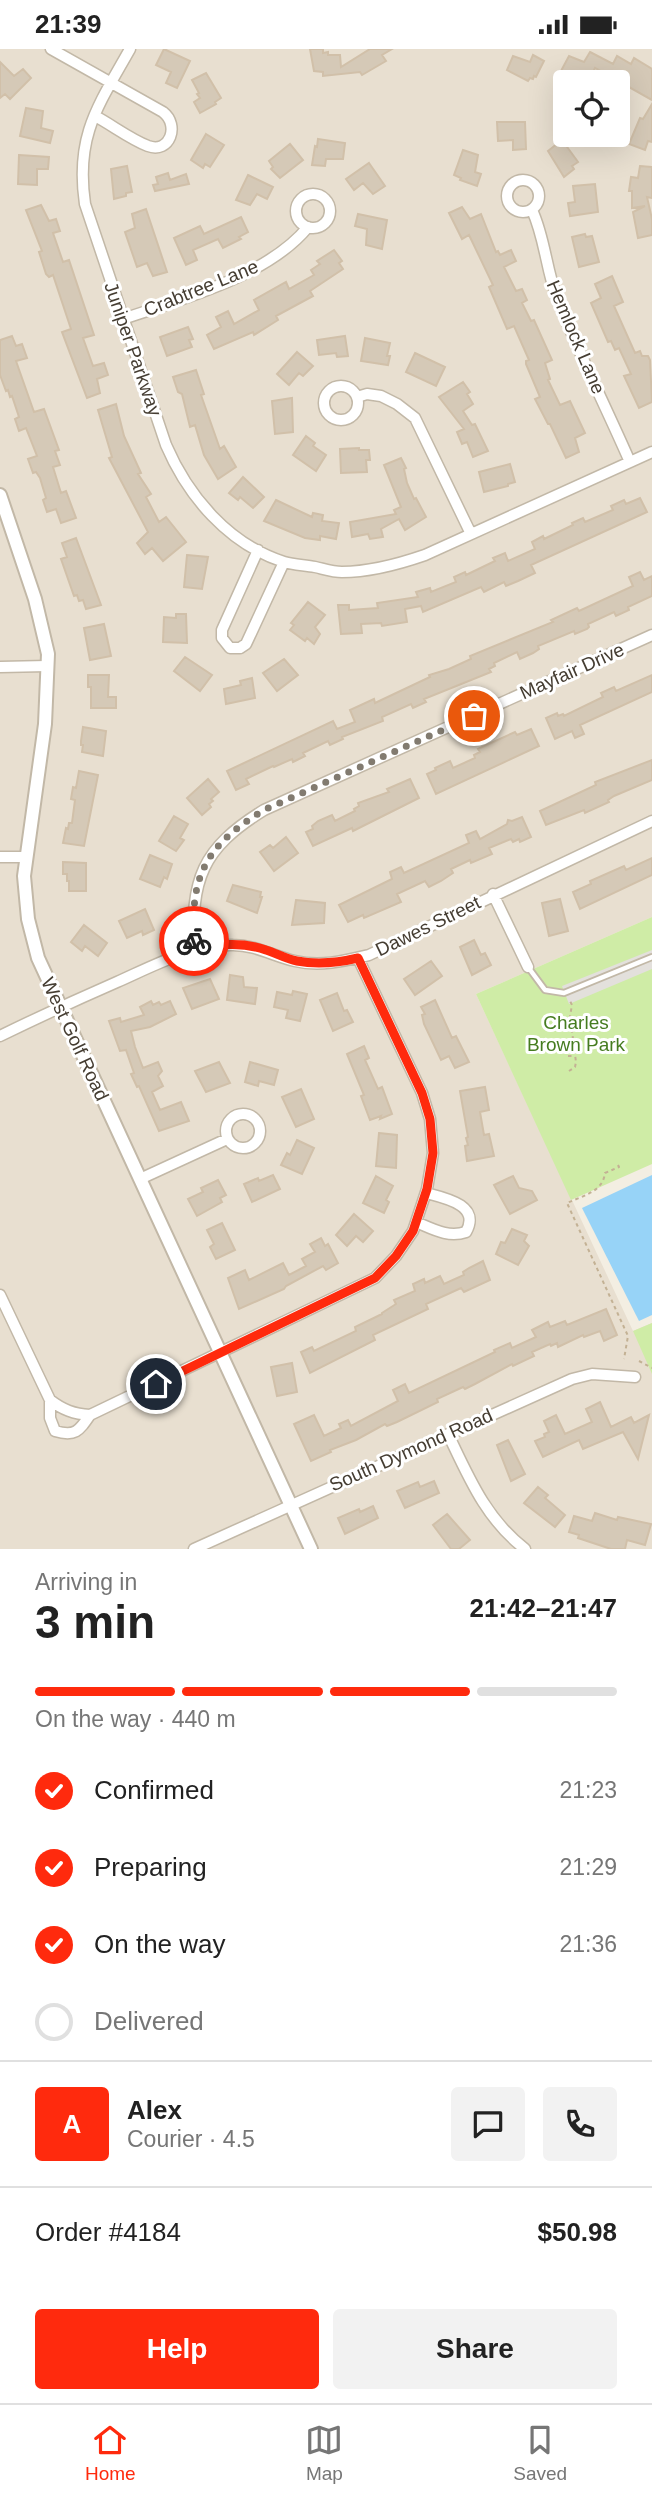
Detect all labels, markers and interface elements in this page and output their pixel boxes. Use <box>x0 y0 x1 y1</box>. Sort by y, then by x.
text: 21:39 <box>35 9 102 39</box>
map controls <box>553 70 630 147</box>
button: locate <box>553 70 630 147</box>
street label: Crabtree Lane <box>141 256 261 320</box>
street label: Hemlock Lane <box>543 277 609 397</box>
street label: Juniper Parkway <box>100 279 166 419</box>
street label: Mayfair Drive <box>517 639 627 703</box>
pin <box>444 686 504 746</box>
icon: bag <box>455 697 493 735</box>
street label: Dawes Street <box>372 891 485 960</box>
courier <box>159 906 229 976</box>
icon: bike <box>175 922 213 960</box>
street label: West Golf Road <box>37 974 113 1104</box>
park label: Charles Brown Park <box>527 1012 626 1055</box>
pin <box>126 1354 186 1414</box>
icon: home <box>137 1365 175 1403</box>
street label: South Dymond Road <box>326 1405 496 1495</box>
text: Arriving in <box>35 1569 137 1595</box>
text: 21:42–21:47 <box>470 1593 617 1623</box>
text: 3 min <box>35 1596 155 1648</box>
text: On the way · 440 m <box>35 1706 236 1732</box>
icon: check <box>35 1772 73 1810</box>
text: Confirmed <box>94 1775 214 1805</box>
text: 21:23 <box>559 1777 617 1803</box>
icon: check <box>35 1849 73 1887</box>
text: Preparing <box>94 1852 207 1882</box>
text: 21:29 <box>559 1854 617 1880</box>
icon: check <box>35 1926 73 1964</box>
text: On the way <box>94 1929 226 1959</box>
text: 21:36 <box>559 1931 617 1957</box>
text: Delivered <box>94 2006 204 2036</box>
button: chat <box>451 2087 525 2161</box>
button: phone <box>543 2087 617 2161</box>
text: Alex <box>127 2095 182 2125</box>
text: A <box>63 2109 81 2139</box>
text: Courier · 4.5 <box>127 2126 255 2152</box>
text: Order #4184 <box>35 2217 181 2247</box>
text: $50.98 <box>537 2217 617 2247</box>
button: Help <box>35 2309 319 2389</box>
button: Share <box>333 2309 617 2389</box>
tab: Home <box>85 2421 136 2485</box>
tab: Map <box>305 2421 343 2485</box>
tab: Saved <box>513 2421 567 2485</box>

